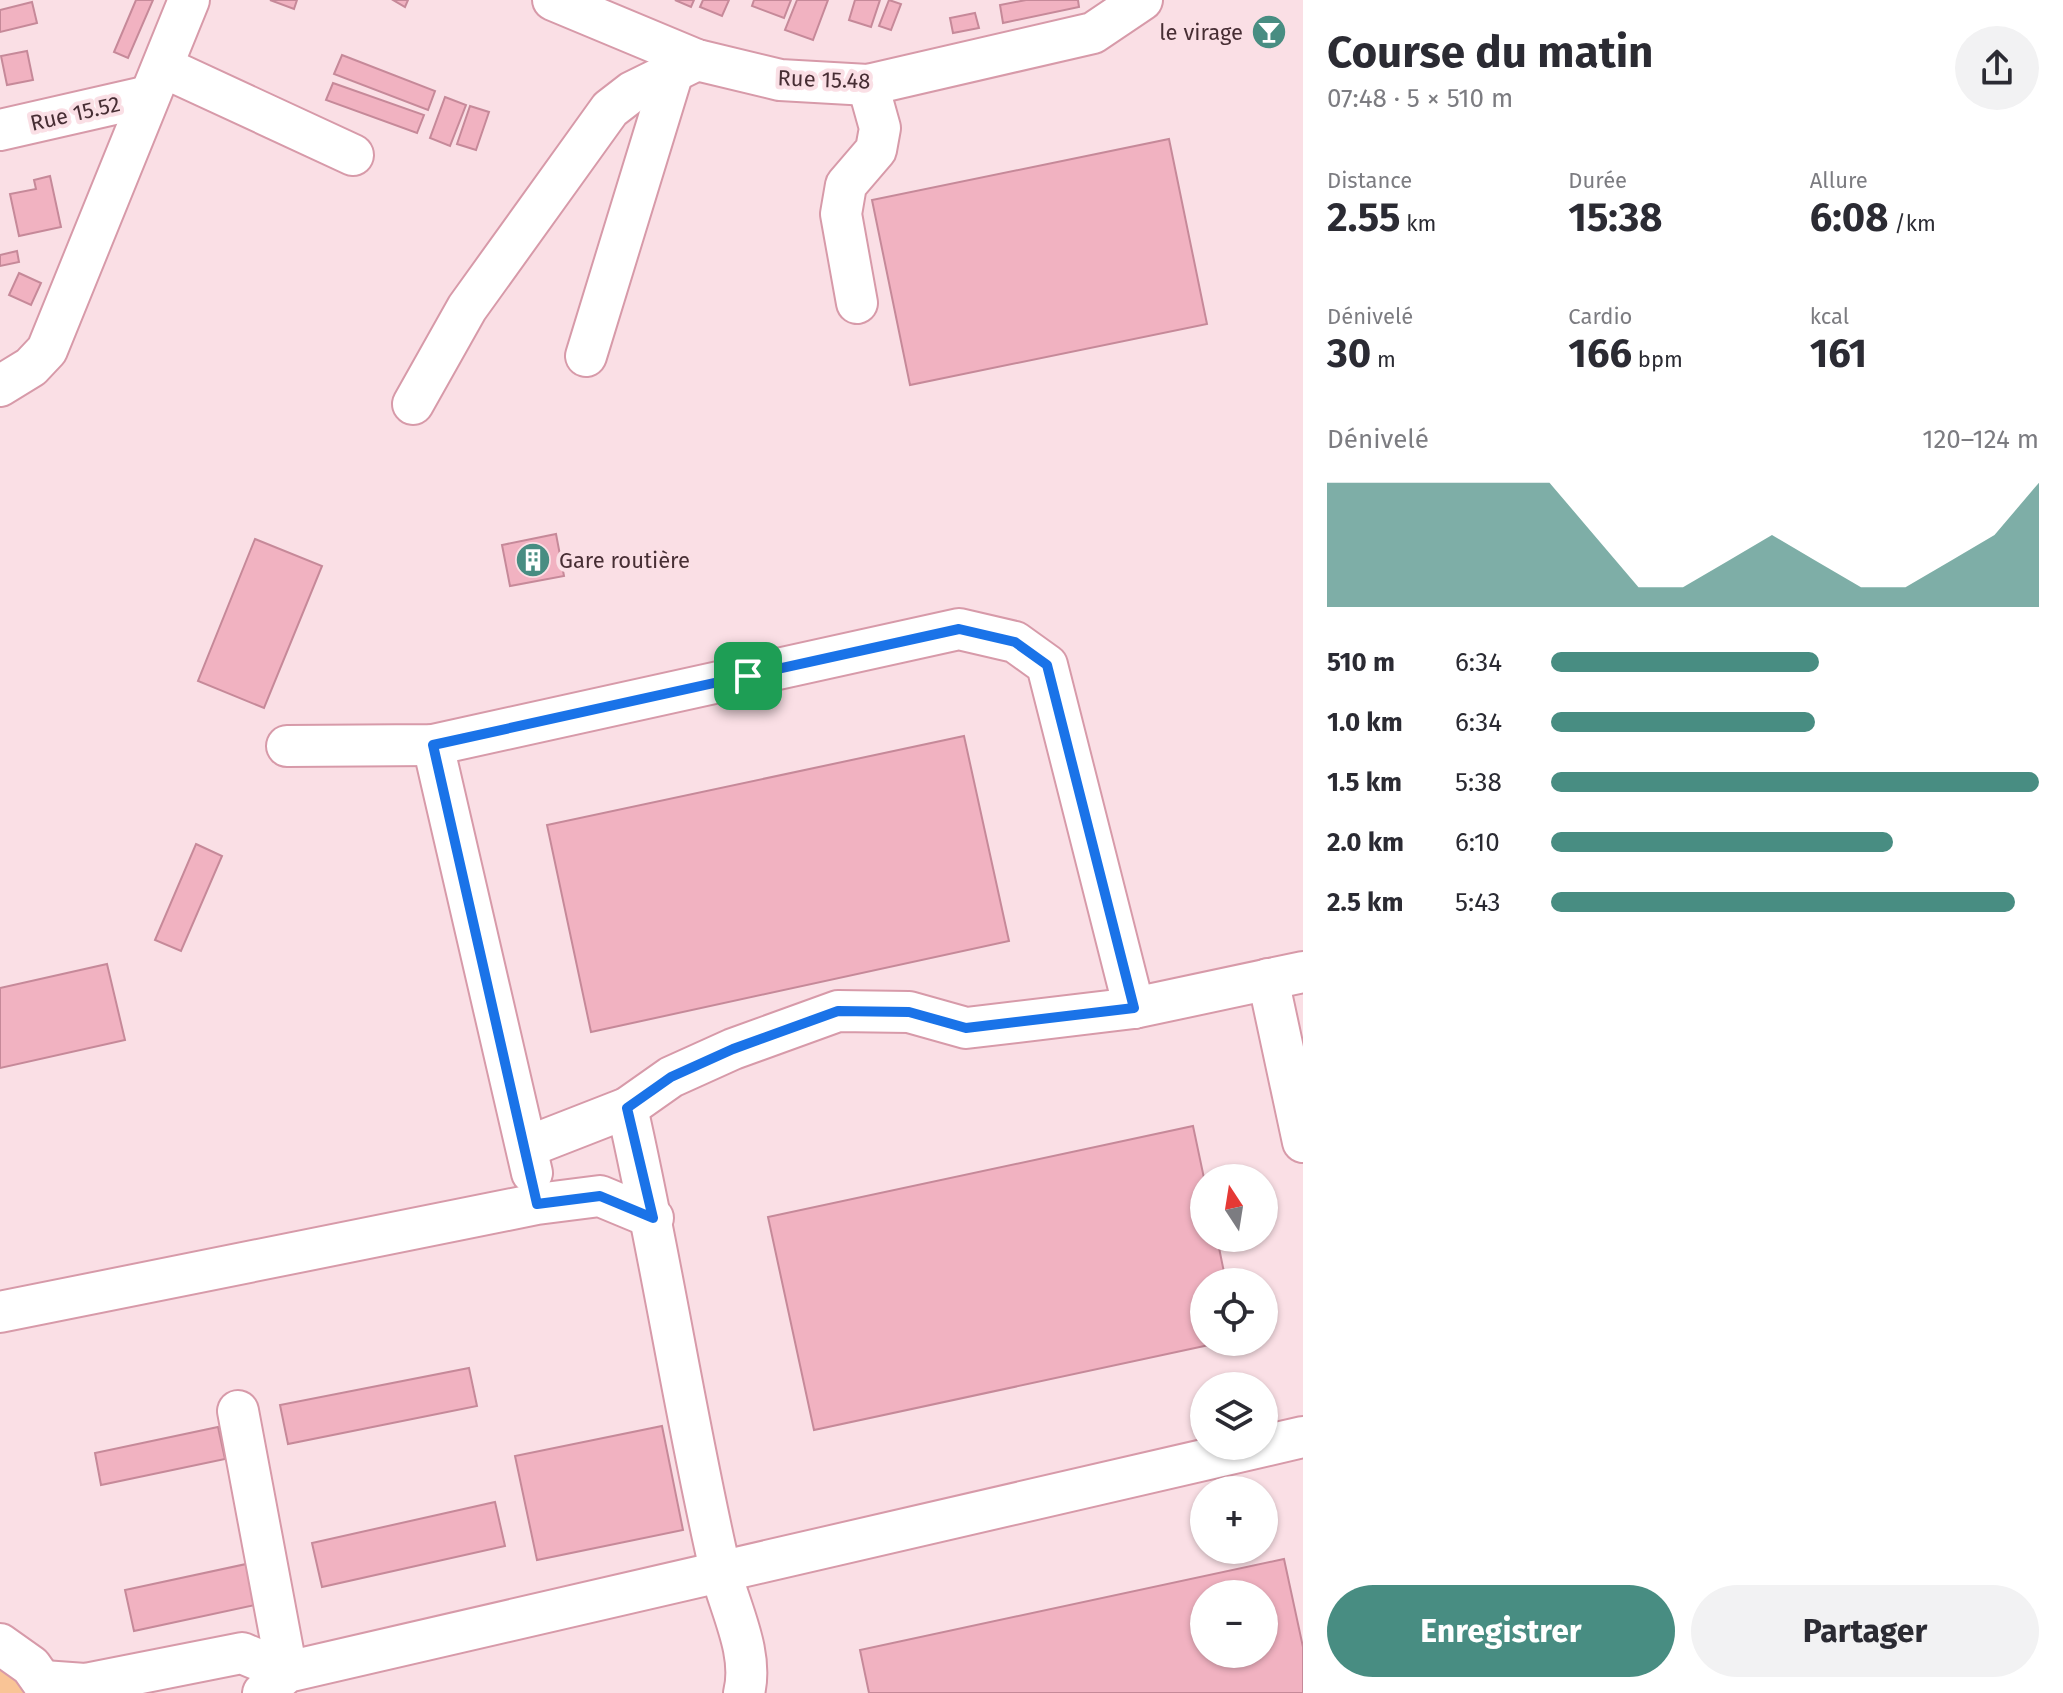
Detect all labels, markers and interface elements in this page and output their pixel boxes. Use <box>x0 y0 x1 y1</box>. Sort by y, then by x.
bar icon: le virage <box>1250 13 1288 51</box>
place label: le virage <box>1159 19 1243 46</box>
text: Course du matin <box>1327 26 1653 79</box>
button: share <box>1955 26 2039 110</box>
street label: Rue 15.48 <box>777 64 871 95</box>
text: 07:48 · 5 × 510 m <box>1327 83 1513 114</box>
street label: Rue 15.52 <box>27 90 123 137</box>
text: Distance <box>1327 167 1412 194</box>
text: Durée <box>1568 167 1627 194</box>
text: Allure <box>1810 167 1868 194</box>
text: 2.55 <box>1327 194 1400 242</box>
text: 15:38 <box>1568 194 1663 242</box>
text: 6:08 <box>1810 194 1888 242</box>
text: km <box>1400 210 1436 237</box>
text: /km <box>1888 210 1936 237</box>
text: Dénivelé <box>1327 303 1413 330</box>
text: Cardio <box>1568 303 1632 330</box>
text: kcal <box>1810 303 1849 330</box>
text: 30 <box>1327 330 1371 378</box>
text: 166 <box>1568 330 1632 378</box>
text: 161 <box>1810 330 1867 378</box>
text: m <box>1371 346 1396 373</box>
text: bpm <box>1632 346 1683 373</box>
text: Dénivelé <box>1327 424 1429 455</box>
text: 120–124 m <box>1922 424 2039 455</box>
building icon: Gare routière <box>514 541 552 579</box>
place label: Gare routière <box>559 547 690 574</box>
pin <box>714 642 782 710</box>
text: 510 m <box>1327 647 1395 678</box>
text: 6:34 <box>1455 647 1502 678</box>
icon: arrive <box>726 654 770 698</box>
text: 1.0 km <box>1327 707 1403 738</box>
text: 6:34 <box>1455 707 1502 738</box>
text: 1.5 km <box>1327 767 1402 798</box>
text: 5:38 <box>1455 767 1502 798</box>
text: 2.0 km <box>1327 827 1404 858</box>
text: 6:10 <box>1455 827 1500 858</box>
text: 2.5 km <box>1327 887 1403 918</box>
text: 5:43 <box>1455 887 1501 918</box>
north arrow <box>1190 1164 1278 1252</box>
map controls <box>1190 1164 1278 1668</box>
button: locate <box>1190 1268 1278 1356</box>
button: layers <box>1190 1372 1278 1460</box>
button: + <box>1190 1476 1278 1564</box>
button: − <box>1190 1580 1278 1668</box>
button: Enregistrer <box>1327 1585 1675 1677</box>
button: Partager <box>1691 1585 2039 1677</box>

